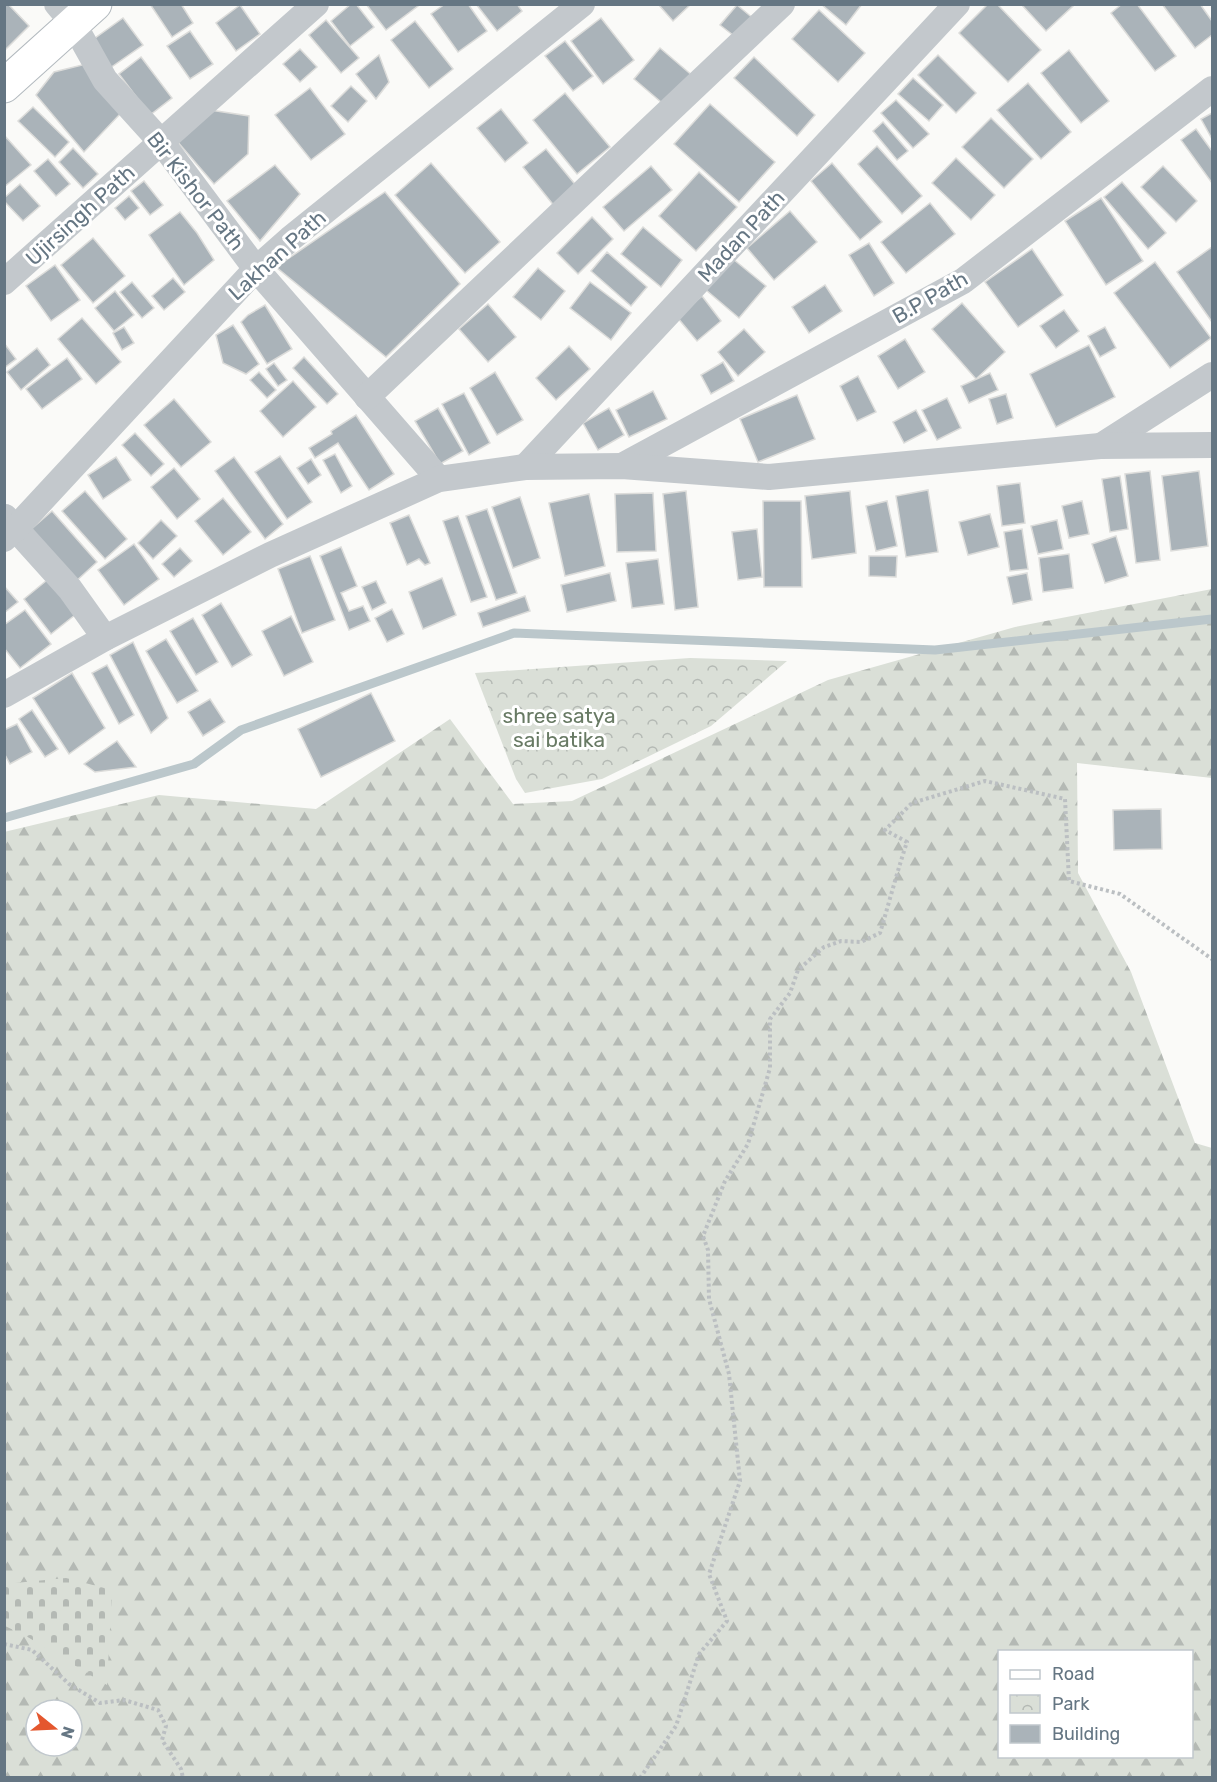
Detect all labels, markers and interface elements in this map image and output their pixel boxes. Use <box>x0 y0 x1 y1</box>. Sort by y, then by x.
street label: Bir Kishor Path <box>142 127 250 255</box>
street label: Ujirsingh Path <box>20 160 140 270</box>
street label: Madan Path <box>692 185 790 287</box>
street label: Lakhan Path <box>223 205 331 305</box>
street label: B.P Path <box>888 265 972 329</box>
park label: shree satya sai batika <box>502 703 616 752</box>
legend <box>998 1650 1193 1758</box>
text: Road <box>1052 1663 1095 1685</box>
text: Park <box>1052 1693 1090 1715</box>
north arrow <box>24 1698 84 1758</box>
text: Building <box>1052 1723 1120 1745</box>
text: N <box>57 1724 79 1741</box>

